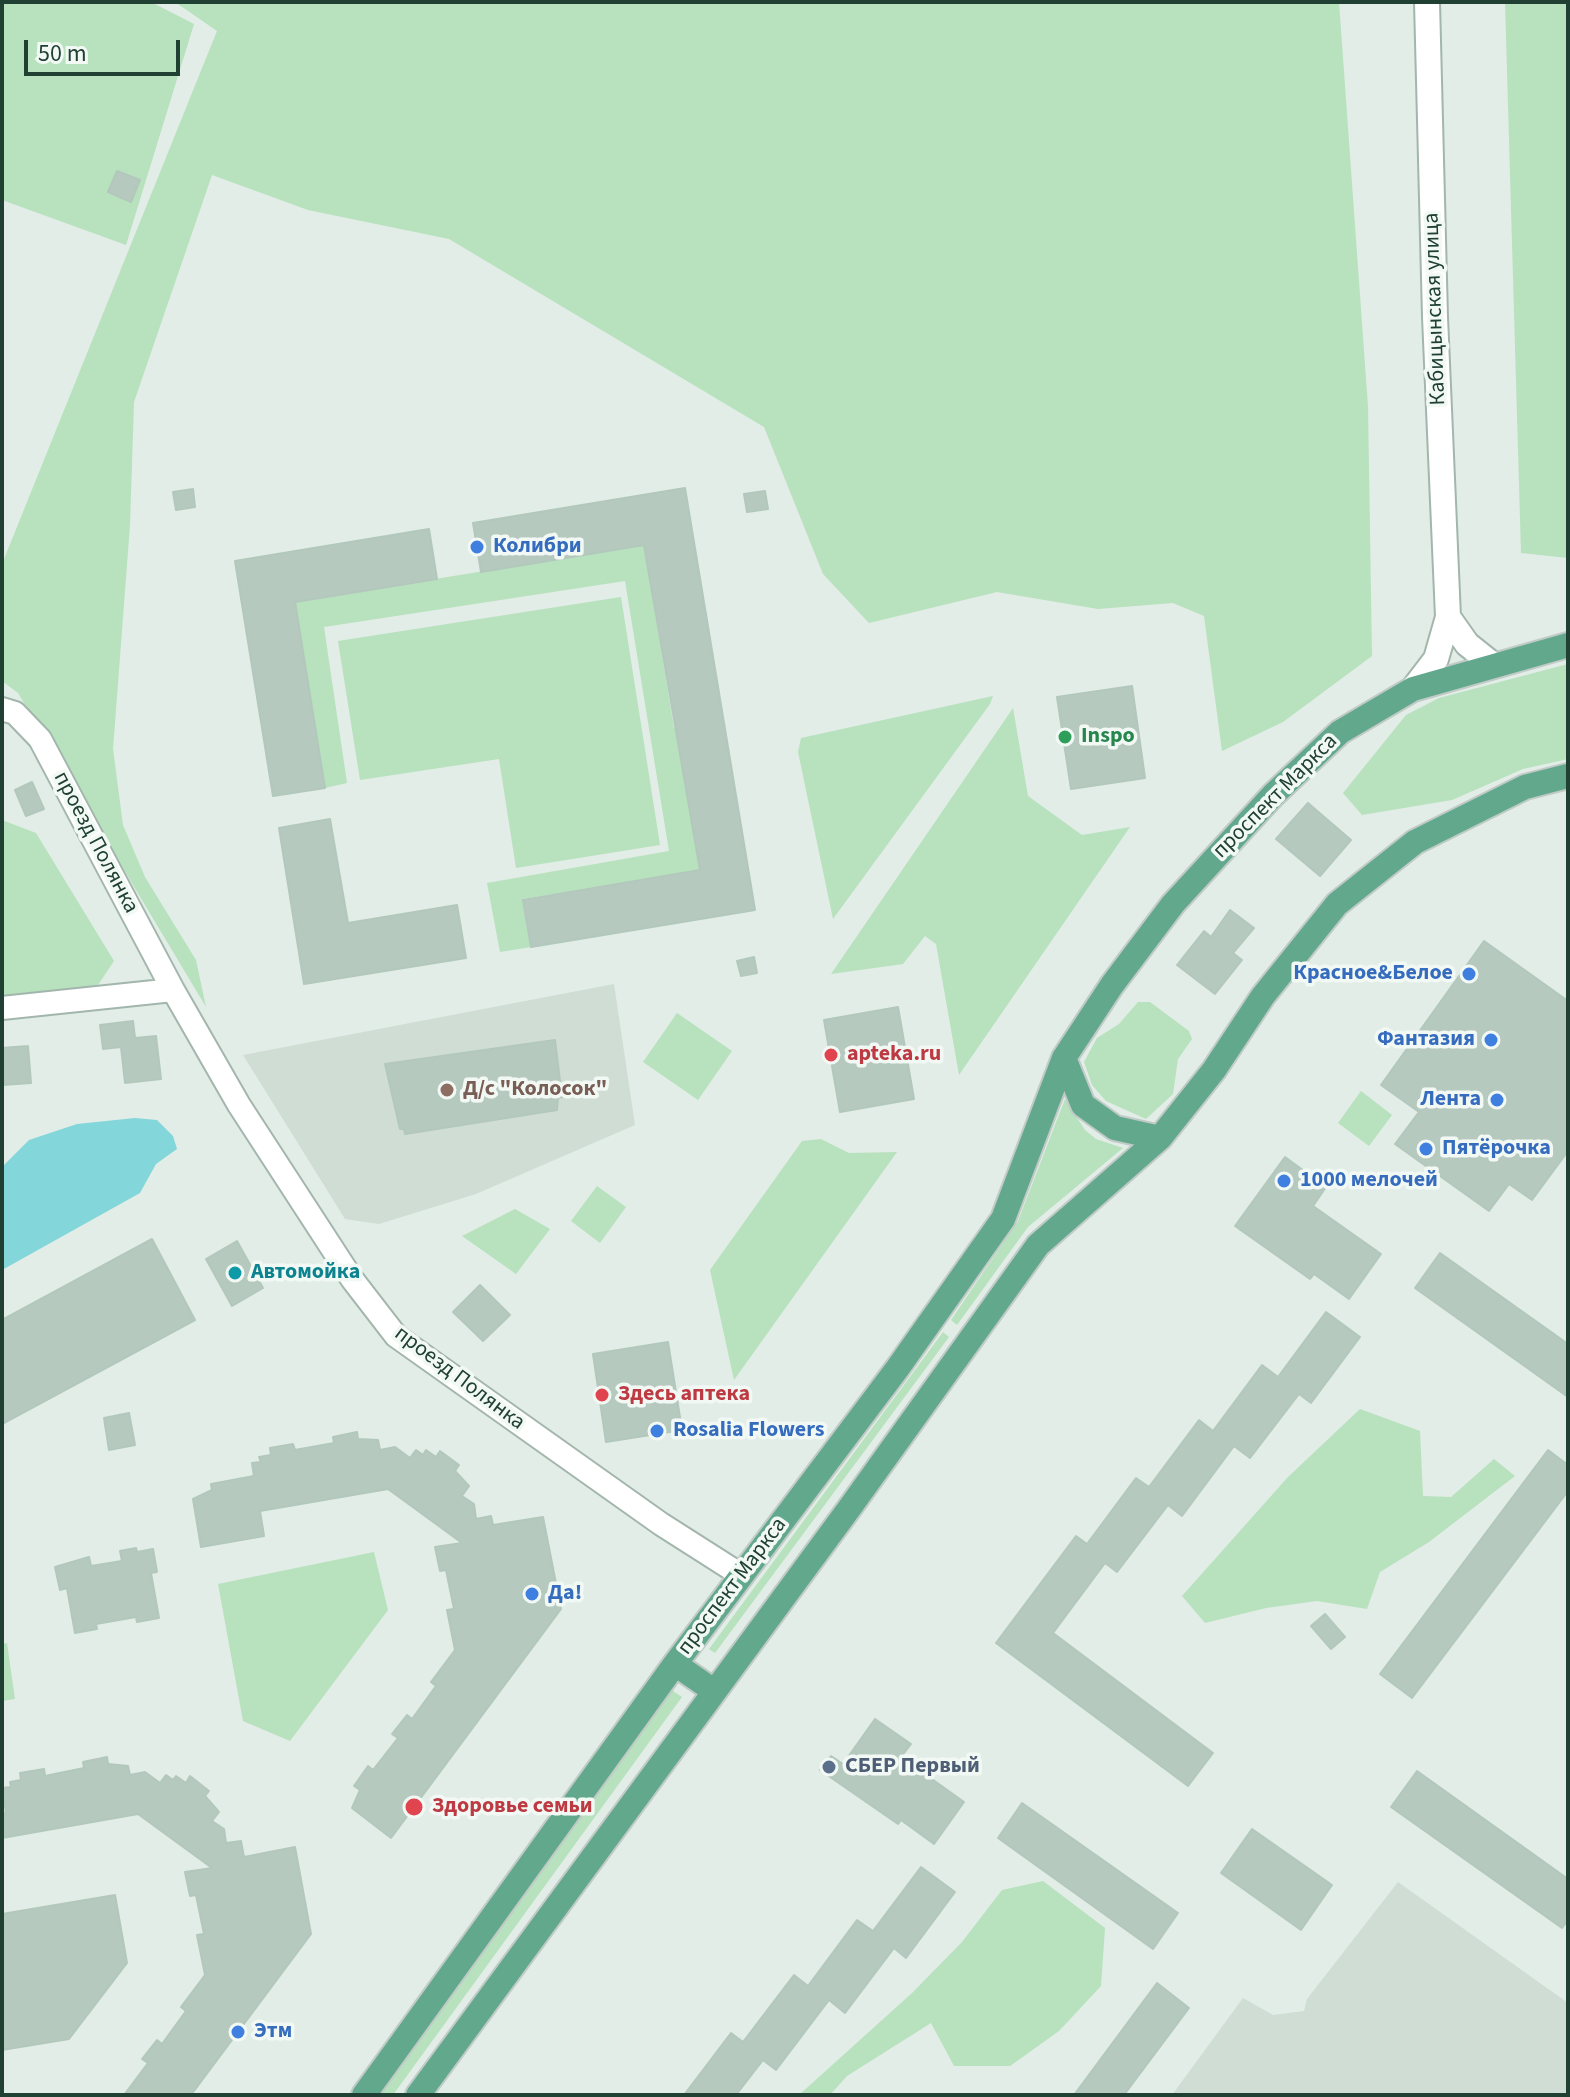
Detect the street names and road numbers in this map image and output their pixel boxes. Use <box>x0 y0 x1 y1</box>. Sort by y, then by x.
street label: Кабицынская улица <box>1419 212 1453 406</box>
street label: проспект Маркса <box>1208 729 1344 865</box>
street label: проезд Полянка <box>47 768 143 918</box>
street label: проезд Полянка <box>389 1321 529 1437</box>
street label: проспект Маркса <box>673 1513 793 1661</box>

